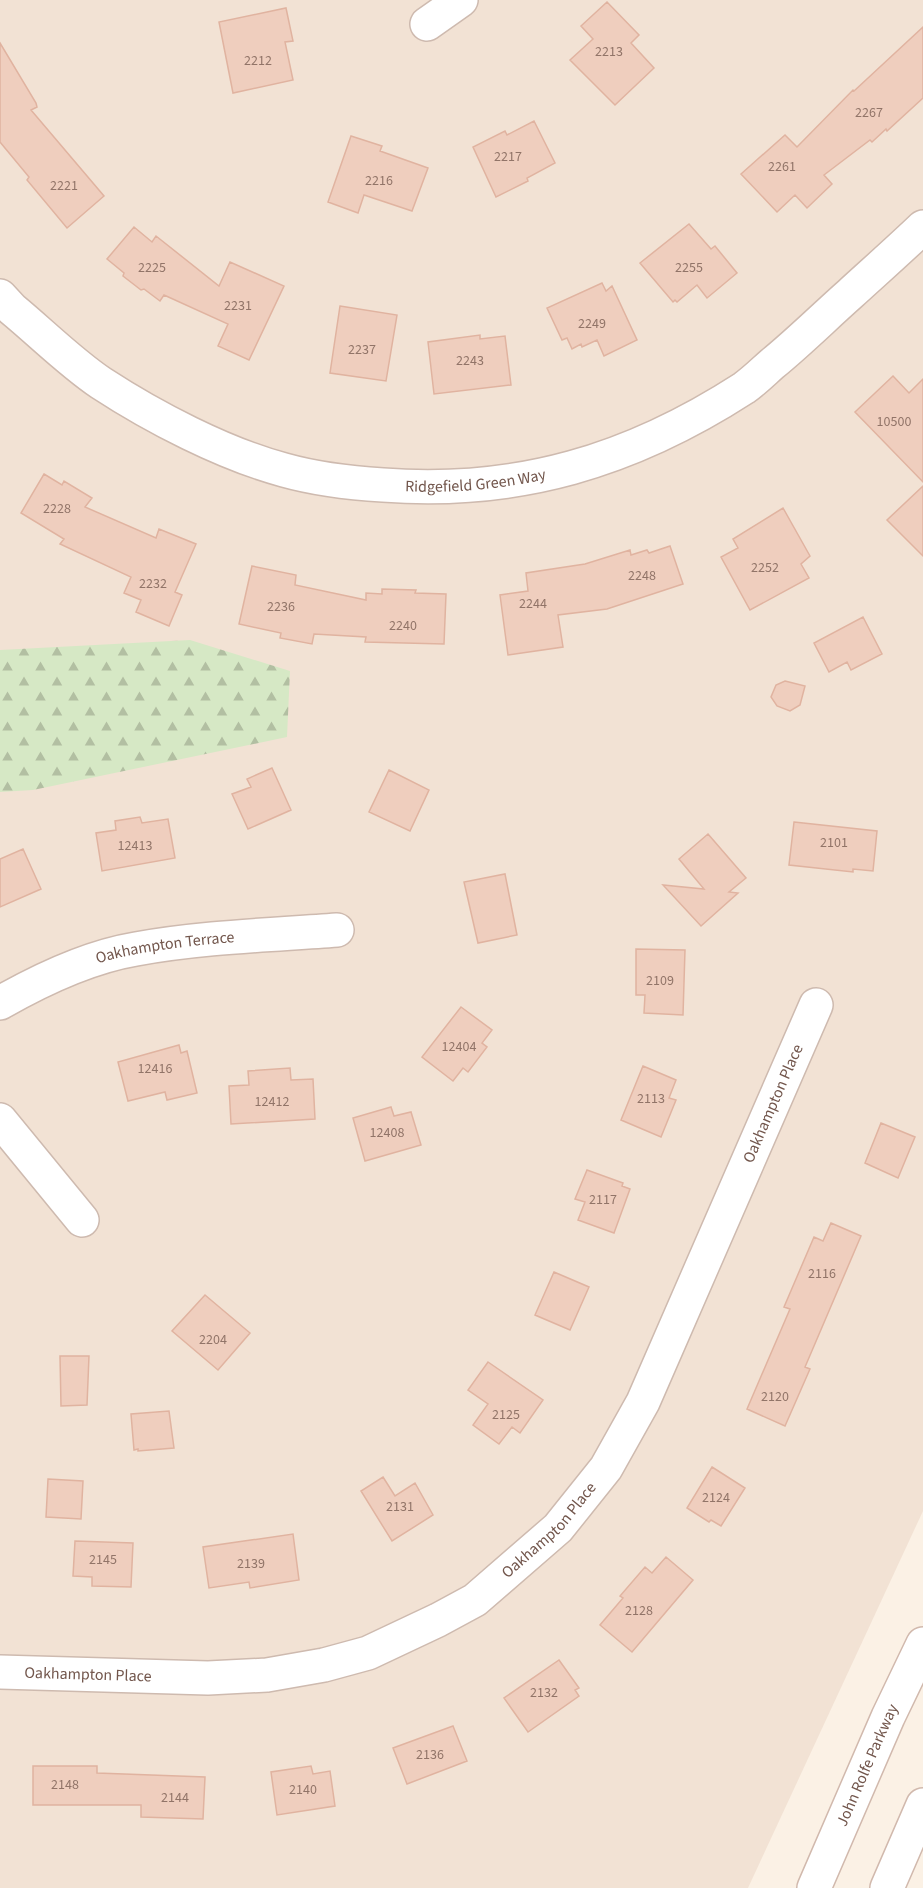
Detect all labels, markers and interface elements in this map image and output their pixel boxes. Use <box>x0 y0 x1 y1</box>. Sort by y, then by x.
house number: 2213 <box>595 42 623 62</box>
house number: 2212 <box>244 51 272 71</box>
house number: 2267 <box>855 103 883 123</box>
house number: 2217 <box>494 147 522 167</box>
house number: 2261 <box>768 157 796 177</box>
house number: 2216 <box>365 171 393 191</box>
house number: 2221 <box>50 176 78 196</box>
house number: 2225 <box>138 258 166 278</box>
house number: 2255 <box>675 258 703 278</box>
house number: 2231 <box>224 296 252 316</box>
house number: 2249 <box>578 314 606 334</box>
house number: 2237 <box>348 340 376 360</box>
house number: 2243 <box>456 351 484 371</box>
house number: 10500 <box>877 412 911 432</box>
street label: Ridgefield Green Way <box>405 463 548 498</box>
house number: 2228 <box>43 499 71 519</box>
house number: 2252 <box>751 558 779 578</box>
house number: 2248 <box>628 566 656 586</box>
house number: 2232 <box>139 574 167 594</box>
house number: 2244 <box>519 594 547 614</box>
house number: 2236 <box>267 597 295 617</box>
house number: 2240 <box>389 616 417 636</box>
house number: 2101 <box>820 833 848 853</box>
house number: 12413 <box>118 836 152 856</box>
street label: Oakhampton Terrace <box>93 926 235 969</box>
house number: 2109 <box>646 971 674 991</box>
house number: 12404 <box>442 1037 476 1057</box>
street label: Oakhampton Place <box>738 1041 809 1166</box>
house number: 12416 <box>138 1059 172 1079</box>
house number: 2113 <box>637 1089 665 1109</box>
house number: 12412 <box>255 1092 289 1112</box>
house number: 12408 <box>370 1123 404 1143</box>
house number: 2117 <box>589 1190 617 1210</box>
house number: 2116 <box>808 1264 836 1284</box>
house number: 2204 <box>199 1330 227 1350</box>
house number: 2120 <box>761 1387 789 1407</box>
house number: 2125 <box>492 1405 520 1425</box>
street label: Oakhampton Place <box>497 1478 601 1583</box>
house number: 2124 <box>702 1488 730 1508</box>
house number: 2131 <box>386 1497 414 1517</box>
house number: 2145 <box>89 1550 117 1570</box>
house number: 2139 <box>237 1554 265 1574</box>
house number: 2128 <box>625 1601 653 1621</box>
street label: Oakhampton Place <box>24 1662 152 1687</box>
house number: 2132 <box>530 1683 558 1703</box>
street label: John Rolfe Parkway <box>831 1700 904 1830</box>
house number: 2136 <box>416 1745 444 1765</box>
house number: 2148 <box>51 1775 79 1795</box>
house number: 2140 <box>289 1780 317 1800</box>
house number: 2144 <box>161 1788 189 1808</box>

